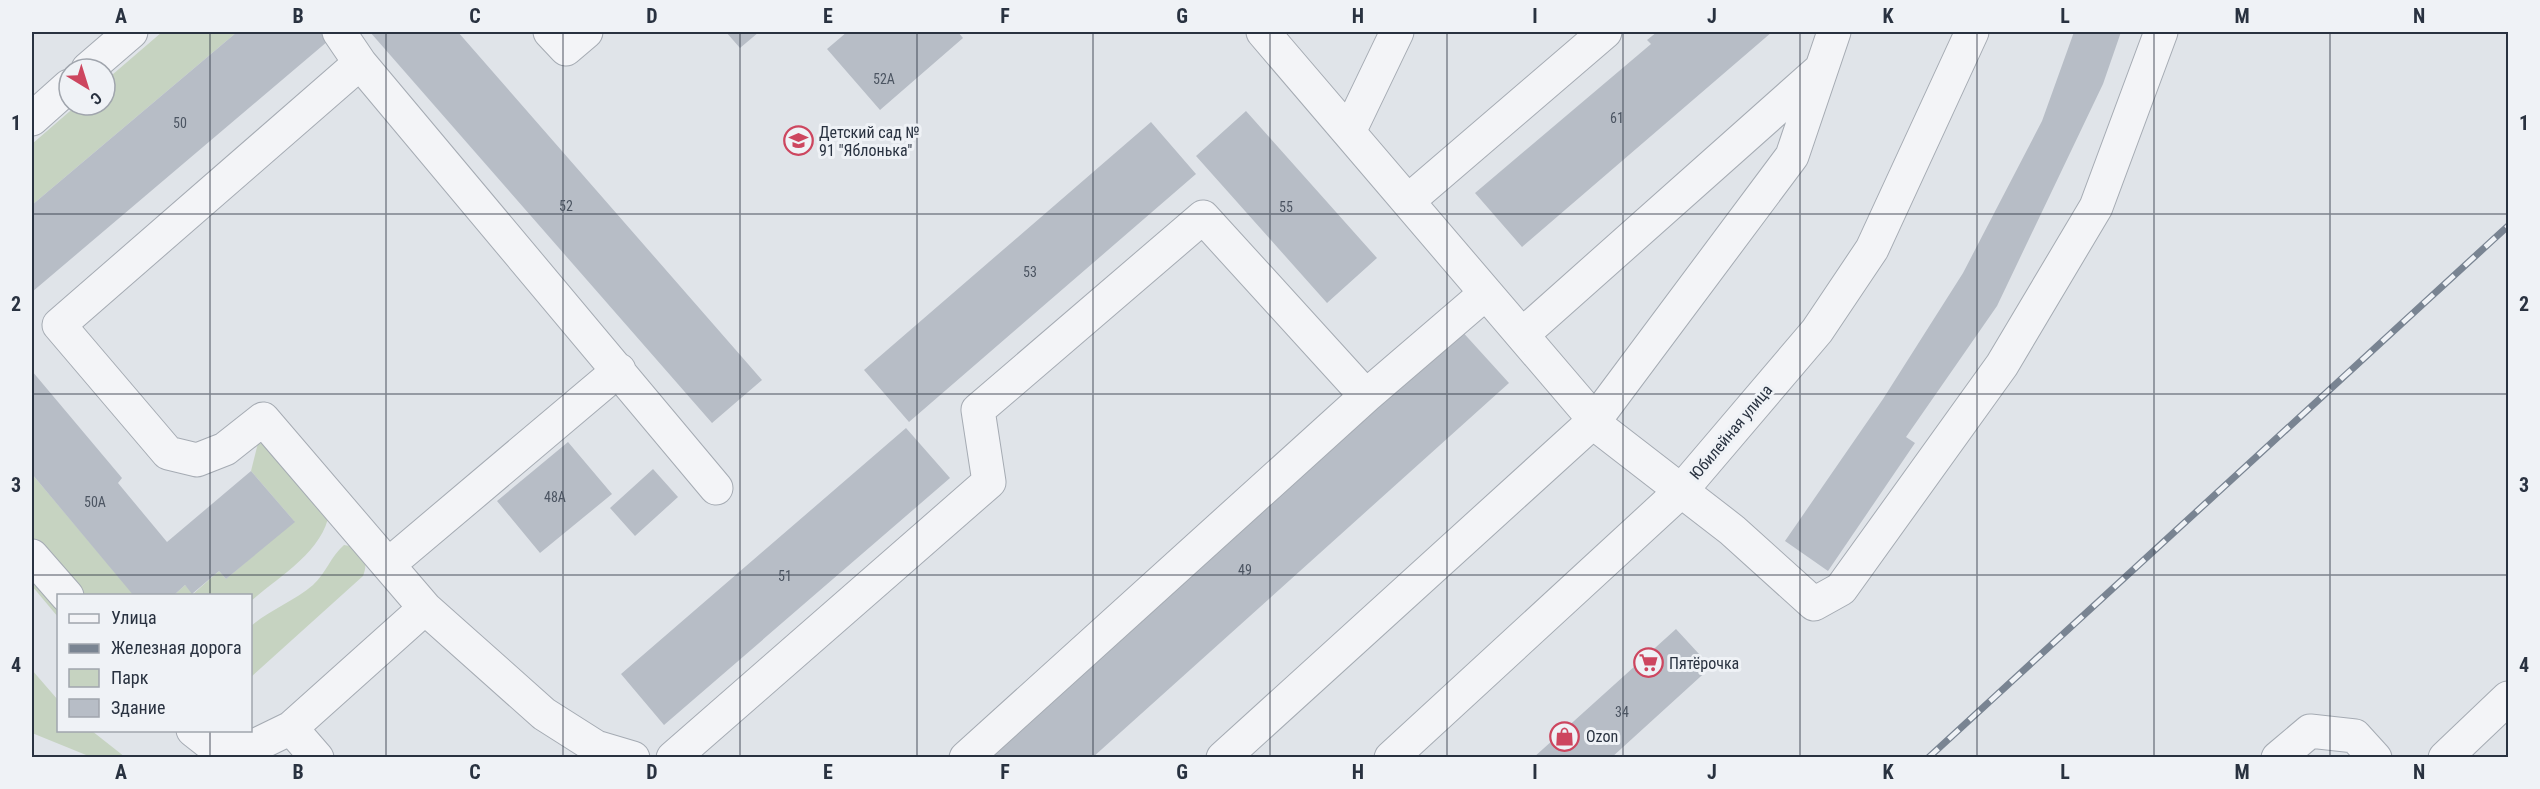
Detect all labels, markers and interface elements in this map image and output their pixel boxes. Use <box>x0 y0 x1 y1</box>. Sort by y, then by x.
text: A <box>115 4 127 28</box>
text: B <box>292 4 304 28</box>
text: C <box>469 4 481 28</box>
text: D <box>646 4 658 28</box>
text: E <box>823 4 833 28</box>
text: F <box>1000 4 1010 28</box>
text: G <box>1176 4 1188 28</box>
text: H <box>1352 4 1364 28</box>
text: I <box>1532 4 1538 28</box>
text: J <box>1707 4 1717 28</box>
text: K <box>1882 4 1894 28</box>
text: L <box>2060 4 2070 28</box>
text: M <box>2234 4 2250 28</box>
text: N <box>2413 4 2425 28</box>
north arrow <box>57 57 117 117</box>
house number: 52А <box>873 71 895 87</box>
text: С <box>86 88 105 109</box>
house number: 61 <box>1610 110 1624 126</box>
text: 1 <box>11 111 21 135</box>
text: 1 <box>2519 111 2529 135</box>
house number: 50 <box>173 115 187 131</box>
place label: Детский сад № 91 "Яблонька" <box>819 123 920 160</box>
school or university icon: Детский сад № 91 "Яблонька" <box>782 125 814 157</box>
house number: 52 <box>559 198 573 214</box>
house number: 55 <box>1279 199 1293 215</box>
house number: 53 <box>1023 264 1037 280</box>
text: 2 <box>11 292 21 316</box>
text: 2 <box>2519 292 2529 316</box>
street label: Юбилейная улица <box>1686 381 1776 483</box>
text: 3 <box>11 473 21 497</box>
text: 3 <box>2519 473 2529 497</box>
house number: 48А <box>544 489 566 505</box>
house number: 50А <box>84 494 106 510</box>
house number: 49 <box>1238 562 1252 578</box>
house number: 51 <box>778 568 792 584</box>
legend <box>57 594 252 732</box>
text: Улица <box>111 607 157 628</box>
text: Железная дорога <box>111 637 242 658</box>
supermarket icon: Пятёрочка <box>1632 647 1664 679</box>
text: 4 <box>11 653 21 677</box>
text: 4 <box>2519 653 2529 677</box>
place label: Пятёрочка <box>1669 654 1739 673</box>
text: Парк <box>111 667 149 688</box>
text: Здание <box>111 697 165 718</box>
house number: 34 <box>1615 704 1629 720</box>
shop icon: Ozon <box>1549 720 1581 752</box>
place label: Ozon <box>1586 727 1618 746</box>
text: A <box>115 760 127 784</box>
text: B <box>292 760 304 784</box>
text: C <box>469 760 481 784</box>
text: D <box>646 760 658 784</box>
text: E <box>823 760 833 784</box>
text: F <box>1000 760 1010 784</box>
text: G <box>1176 760 1188 784</box>
text: H <box>1352 760 1364 784</box>
text: I <box>1532 760 1538 784</box>
text: J <box>1707 760 1717 784</box>
text: K <box>1882 760 1894 784</box>
text: L <box>2060 760 2070 784</box>
text: M <box>2234 760 2250 784</box>
text: N <box>2413 760 2425 784</box>

